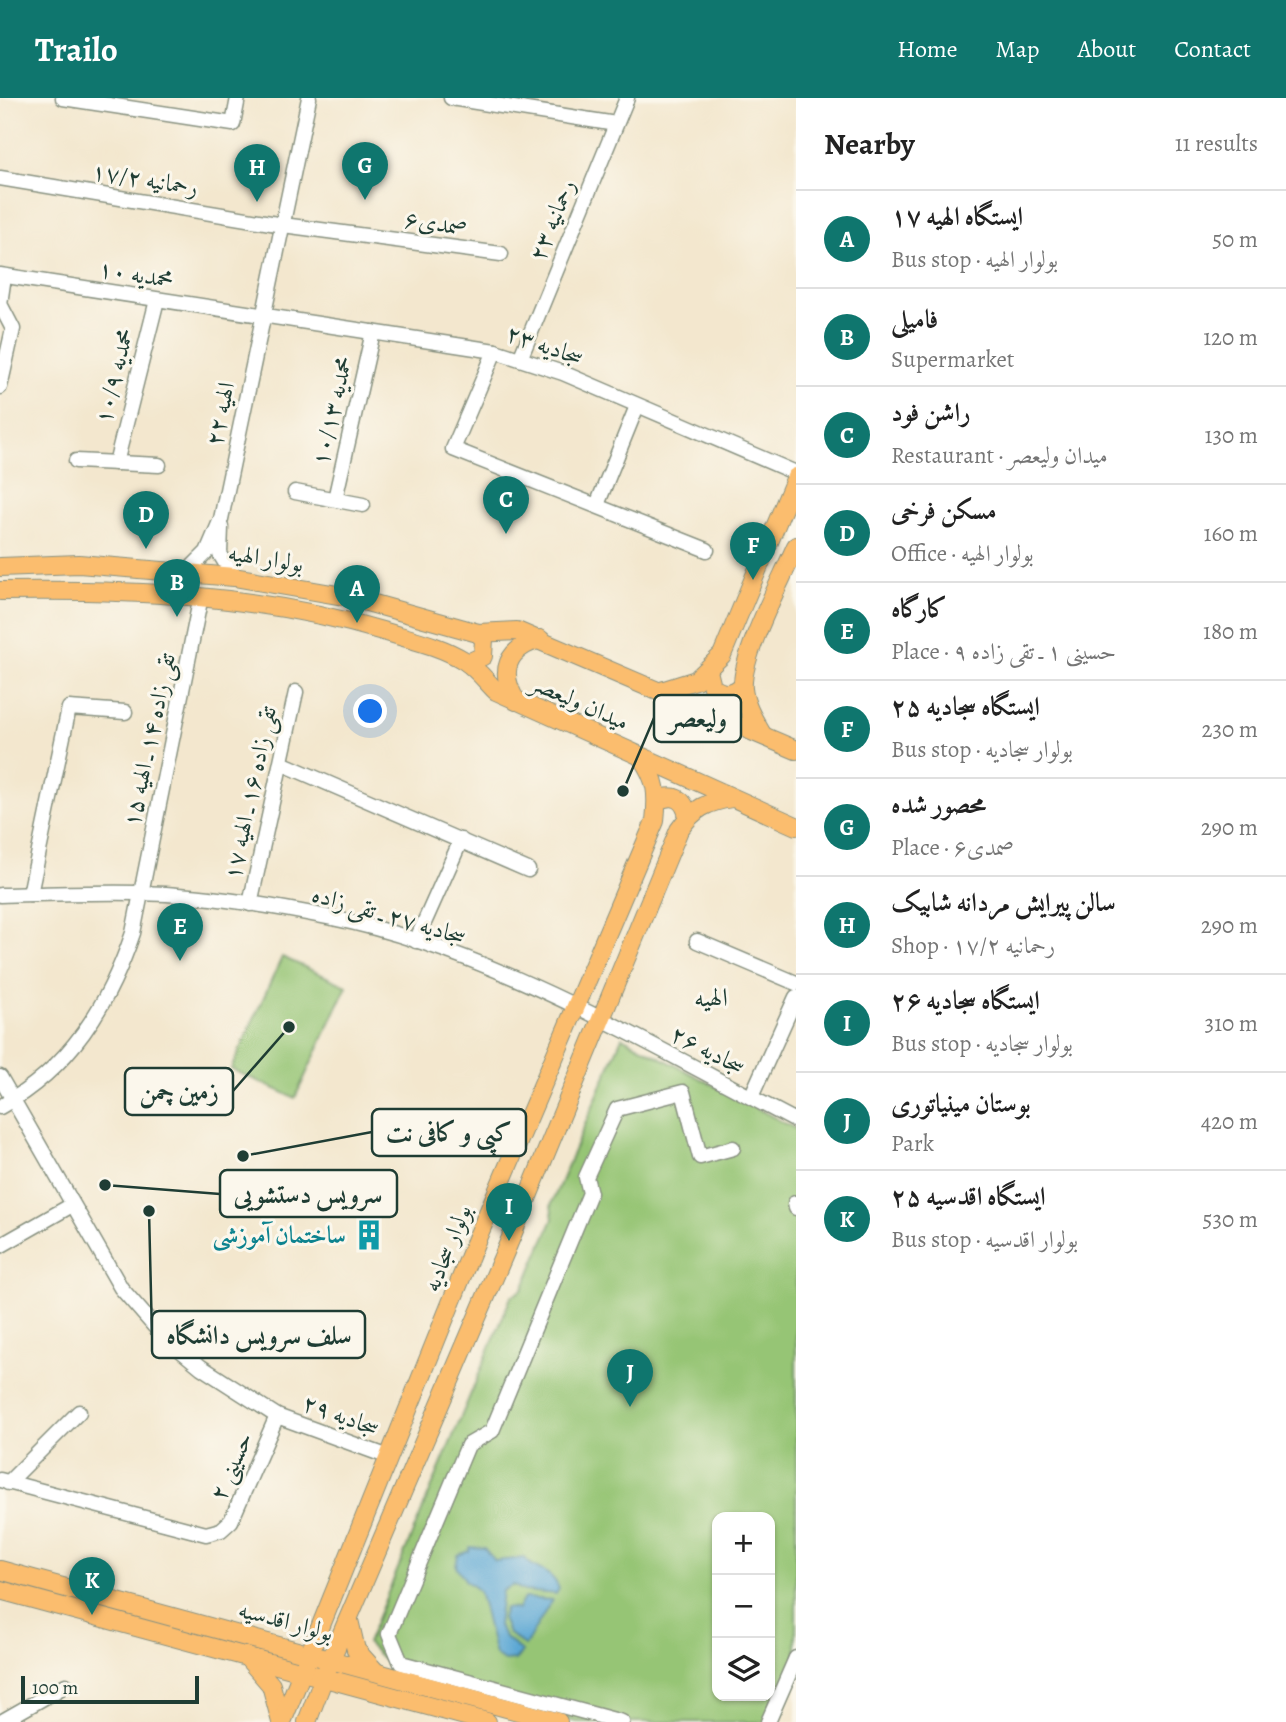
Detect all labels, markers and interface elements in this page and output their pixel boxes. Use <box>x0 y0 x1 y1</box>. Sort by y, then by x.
text: Trailo <box>35 27 118 72</box>
text: Home <box>897 33 958 65</box>
text: Map <box>996 33 1040 65</box>
text: About <box>1078 33 1136 65</box>
text: Contact <box>1174 33 1251 65</box>
text: Nearby <box>824 124 915 164</box>
text: 11 results <box>1175 128 1258 159</box>
pin: G <box>342 142 388 200</box>
pin: H <box>234 144 280 202</box>
street label: رحمانیه ۱۷/۲ <box>90 155 200 203</box>
street label: رحمانیه ۲۳ <box>521 175 583 265</box>
text: ایستگاه الهیه ۱۷ <box>891 199 1023 234</box>
street label: صمدی۶ <box>402 203 470 243</box>
text: A <box>840 224 854 255</box>
text: 50 m <box>1212 224 1258 255</box>
text: Bus stop · بولوار الهیه <box>891 244 1058 275</box>
street label: محمدیه ۱۰ <box>96 252 176 296</box>
text: فامیلی <box>891 302 938 337</box>
street label: سجادیه ۲۳ <box>502 317 588 373</box>
text: B <box>840 322 854 353</box>
text: 120 m <box>1203 322 1258 353</box>
street label: محمدیه ۱۰/۹ <box>87 325 141 427</box>
text: Supermarket <box>891 344 1014 375</box>
street label: محمدیه ۱۰/۱۳ <box>304 353 360 469</box>
street label: الهیه ۲۲ <box>198 379 242 449</box>
text: راشن فود <box>891 395 971 430</box>
text: C <box>840 420 854 451</box>
text: 130 m <box>1205 420 1258 451</box>
text: Restaurant · میدان ولیعصر <box>891 440 1108 471</box>
pin: C <box>483 476 529 534</box>
pin: D <box>123 491 169 549</box>
text: مسکن فرخی <box>891 493 997 528</box>
text: D <box>839 518 855 549</box>
text: 160 m <box>1204 518 1258 549</box>
pin: F <box>730 522 776 580</box>
street label: بولوار الهیه <box>226 536 306 580</box>
text: Office · بولوار الهیه <box>891 538 1034 569</box>
pin: B <box>154 559 200 617</box>
pin: A <box>334 565 380 623</box>
text: کارگاه <box>891 591 947 626</box>
text: E <box>840 616 854 647</box>
text: 180 m <box>1203 616 1258 647</box>
text: Place · حسینی ۱ ـ تقی زاده ۹ <box>891 636 1116 667</box>
street label: تقی زاده ۱۴ ـ الهیه ۱۵ <box>115 650 184 830</box>
street label: میدان ولیعصر <box>523 665 634 738</box>
text: ایستگاه سجادیه ۲۵ <box>891 689 1040 724</box>
your location <box>353 694 387 728</box>
callout: ولیعصر <box>654 695 741 742</box>
text: ولیعصر <box>666 701 727 736</box>
street label: تقی زاده ۱۶ ـ الهیه ۱۷ <box>216 703 285 883</box>
text: F <box>841 714 853 745</box>
text: 230 m <box>1202 714 1258 745</box>
text: Bus stop · بولوار سجادیه <box>891 734 1073 765</box>
text: محصور شده <box>891 787 986 822</box>
text: G <box>839 812 855 843</box>
text: 290 m <box>1201 812 1258 843</box>
text: Place · صمدی۶ <box>891 832 1014 863</box>
street label: سجادیه ۲۷ ـ تقی زاده <box>308 878 470 953</box>
text: سالن پیرایش مردانه شابیک <box>891 885 1116 920</box>
pin: E <box>157 903 203 961</box>
text: H <box>838 910 856 941</box>
text: 290 m <box>1201 910 1258 941</box>
text: Shop · رحمانیه ۱۷/۲ <box>891 930 1055 961</box>
district label: الهیه <box>694 980 728 1015</box>
text: ایستگاه سجادیه ۲۶ <box>891 983 1040 1018</box>
text: I <box>843 1008 851 1039</box>
text: 310 m <box>1205 1008 1258 1039</box>
street label: سجادیه ۲۶ <box>665 1018 751 1082</box>
text: Bus stop · بولوار سجادیه <box>891 1028 1073 1059</box>
callout: زمین چمن <box>125 1068 233 1115</box>
text: زمین چمن <box>139 1074 219 1109</box>
text: بوستان مینیاتوری <box>891 1086 1031 1121</box>
text: J <box>843 1106 851 1137</box>
text: 420 m <box>1201 1106 1258 1137</box>
callout: کپی و کافی نت <box>372 1109 526 1156</box>
text: کپی و کافی نت <box>386 1115 512 1157</box>
text: Park <box>891 1128 934 1159</box>
callout: سرویس دستشویی <box>220 1170 397 1217</box>
text: سرویس دستشویی <box>233 1177 382 1212</box>
text: ایستگاه اقدسیه ۲۵ <box>891 1179 1046 1214</box>
pin: I <box>486 1183 532 1241</box>
street label: بولوار سجادیه <box>415 1200 479 1296</box>
text: K <box>839 1204 855 1235</box>
text: 530 m <box>1203 1204 1258 1235</box>
building icon: ساختمان آموزشی <box>352 1218 386 1252</box>
place label: ساختمان آموزشی <box>213 1219 346 1252</box>
text: Bus stop · بولوار اقدسیه <box>891 1224 1078 1255</box>
callout: سلف سرویس دانشگاه <box>152 1311 365 1358</box>
text: سلف سرویس دانشگاه <box>166 1318 352 1353</box>
pin: J <box>607 1349 653 1407</box>
street label: سجادیه ۲۹ <box>298 1386 384 1444</box>
street label: حسینی ۲ <box>202 1427 261 1506</box>
map controls <box>712 1512 775 1701</box>
button: + <box>712 1512 775 1575</box>
pin: K <box>69 1557 115 1615</box>
button: − <box>712 1575 775 1638</box>
street label: بولوار اقدسیه <box>235 1593 337 1649</box>
button: layers <box>712 1638 775 1701</box>
scale bar <box>21 1673 200 1705</box>
text: 100 m <box>32 1675 78 1701</box>

